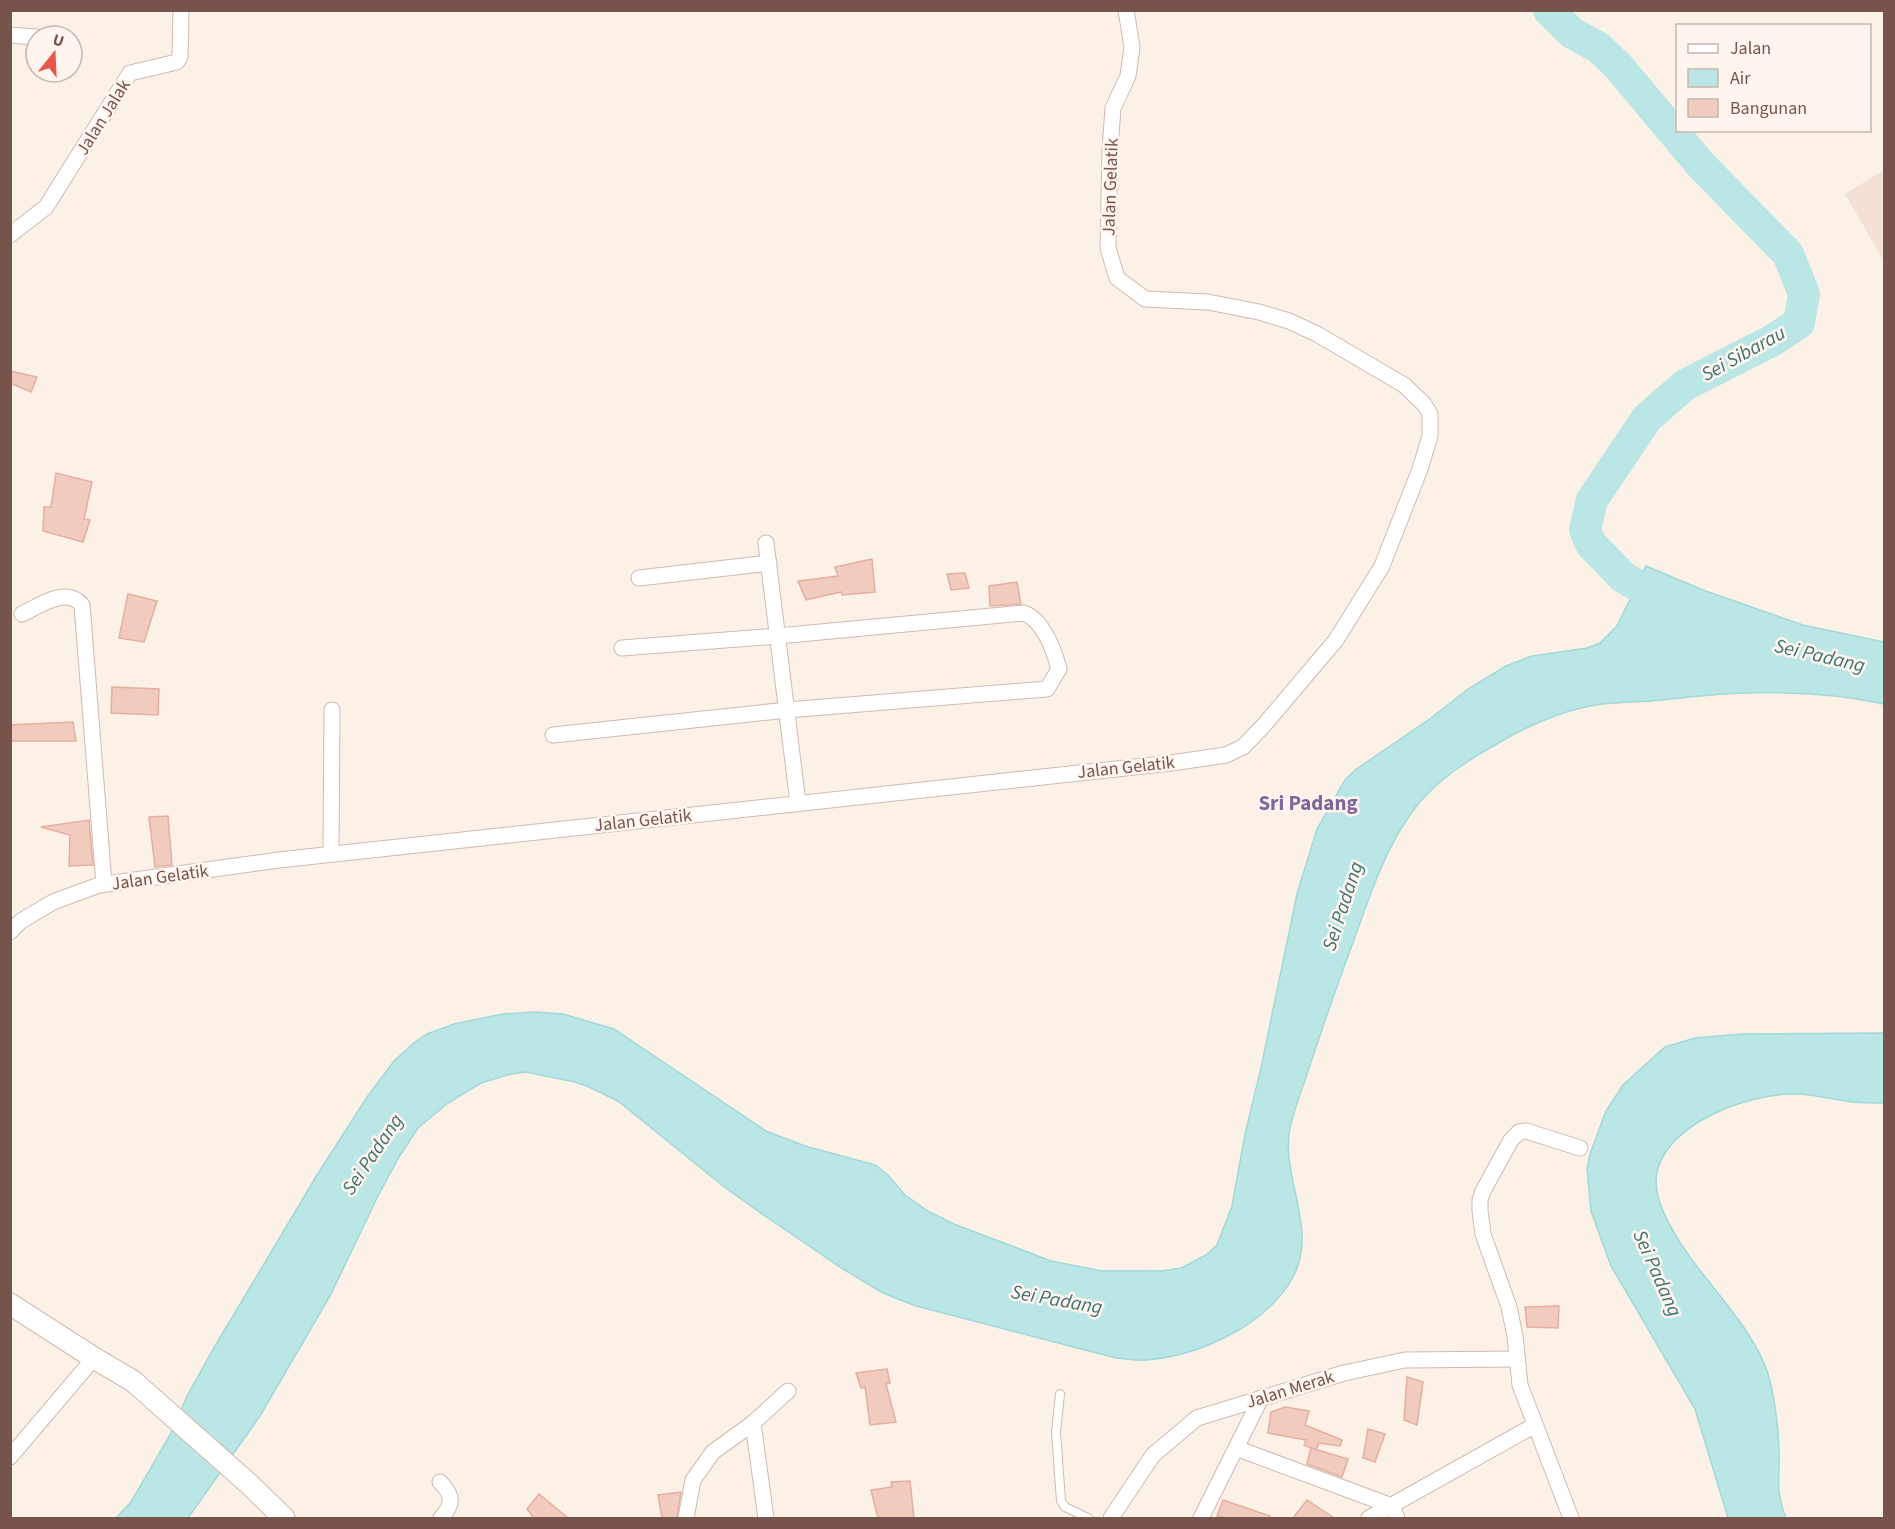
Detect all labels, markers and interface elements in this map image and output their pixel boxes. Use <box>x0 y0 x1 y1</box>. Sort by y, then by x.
north arrow <box>24 24 84 84</box>
legend <box>1676 24 1871 132</box>
text: U <box>50 29 67 53</box>
text: Jalan <box>1730 36 1771 61</box>
text: Air <box>1730 66 1751 91</box>
street label: Jalan Jalak <box>70 74 137 160</box>
text: Bangunan <box>1730 96 1807 121</box>
street label: Jalan Gelatik <box>1096 138 1125 236</box>
water label: Sei Sibarau <box>1696 319 1791 389</box>
water label: Sei Padang <box>1772 632 1868 680</box>
street label: Jalan Gelatik <box>1076 750 1176 785</box>
district label: Sri Padang <box>1258 788 1358 818</box>
street label: Jalan Gelatik <box>593 803 693 838</box>
street label: Jalan Gelatik <box>110 858 210 897</box>
water label: Sei Padang <box>1315 858 1371 955</box>
water label: Sei Padang <box>335 1108 410 1201</box>
water label: Sei Padang <box>1626 1226 1689 1321</box>
water label: Sei Padang <box>1009 1278 1105 1322</box>
street label: Jalan Merak <box>1243 1364 1337 1415</box>

